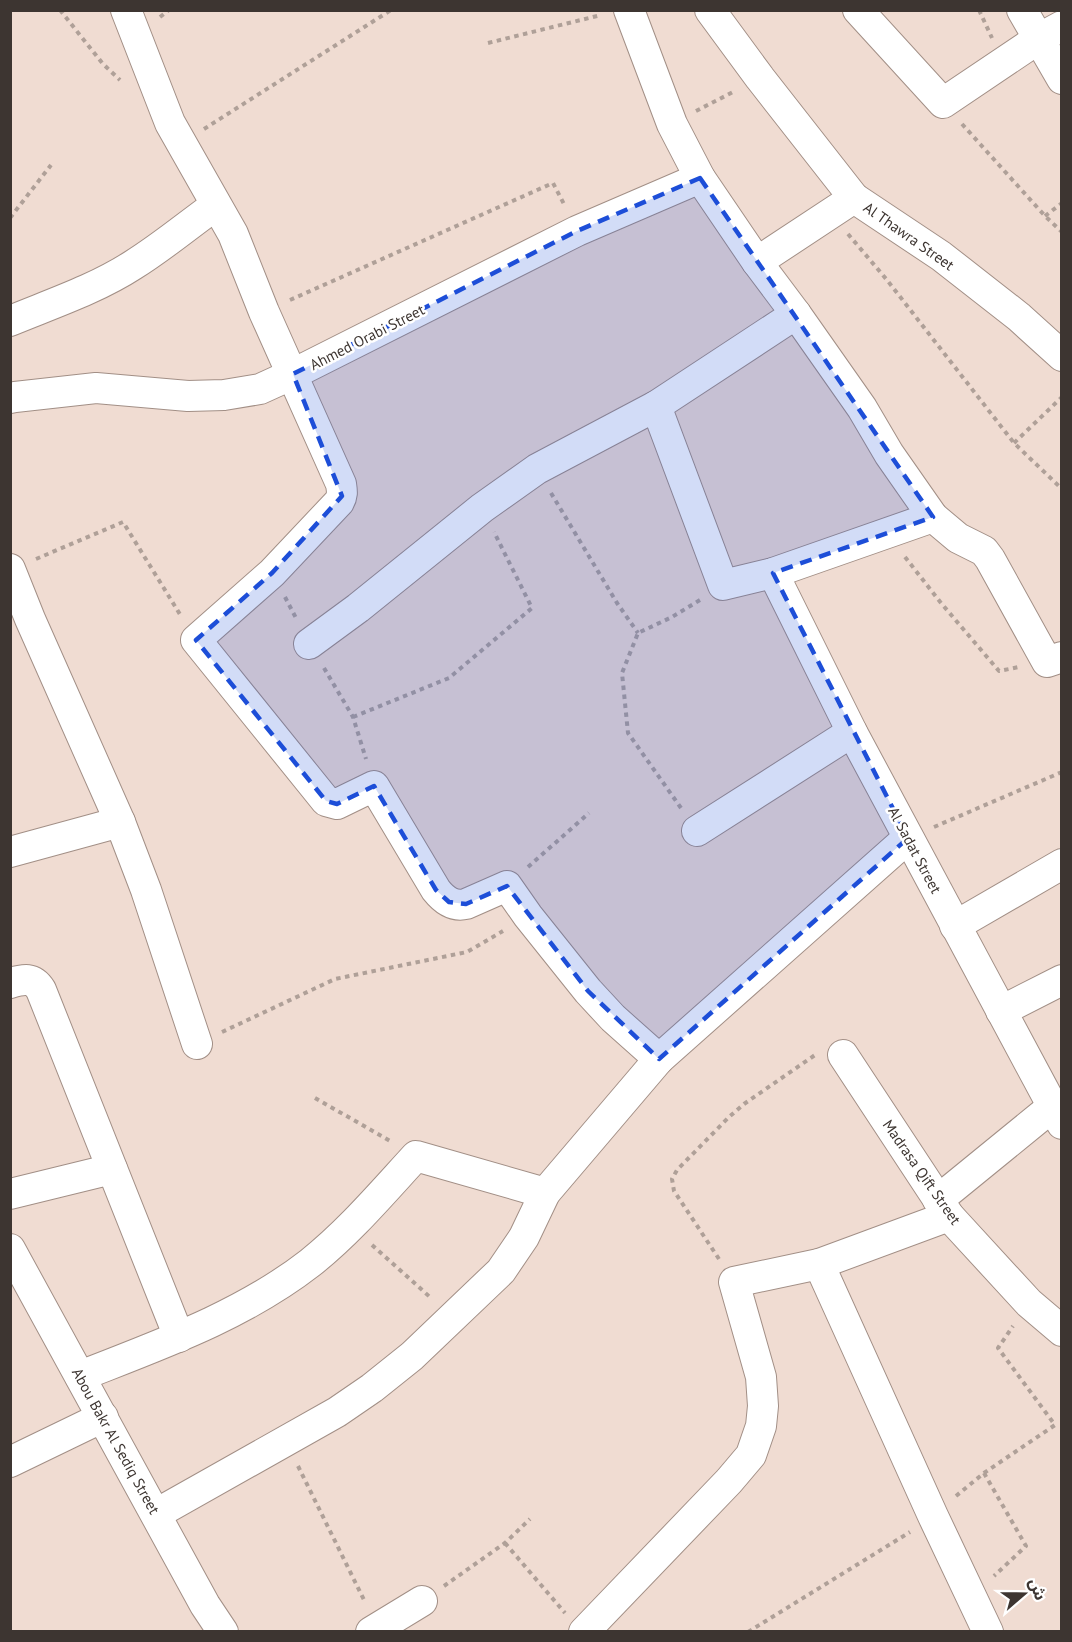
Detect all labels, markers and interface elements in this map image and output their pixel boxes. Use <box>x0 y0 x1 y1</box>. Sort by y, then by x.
street label: Al Thawra Street <box>860 198 958 274</box>
street label: Ahmed Orabi Street <box>307 300 427 374</box>
street label: Al Sadat Street <box>884 803 946 897</box>
street label: Madrasa Qift Street <box>879 1116 965 1228</box>
street label: Abou Bakr Al Sediq Street <box>68 1365 164 1517</box>
north arrow <box>994 1564 1054 1624</box>
text: ش <box>1025 1575 1051 1603</box>

